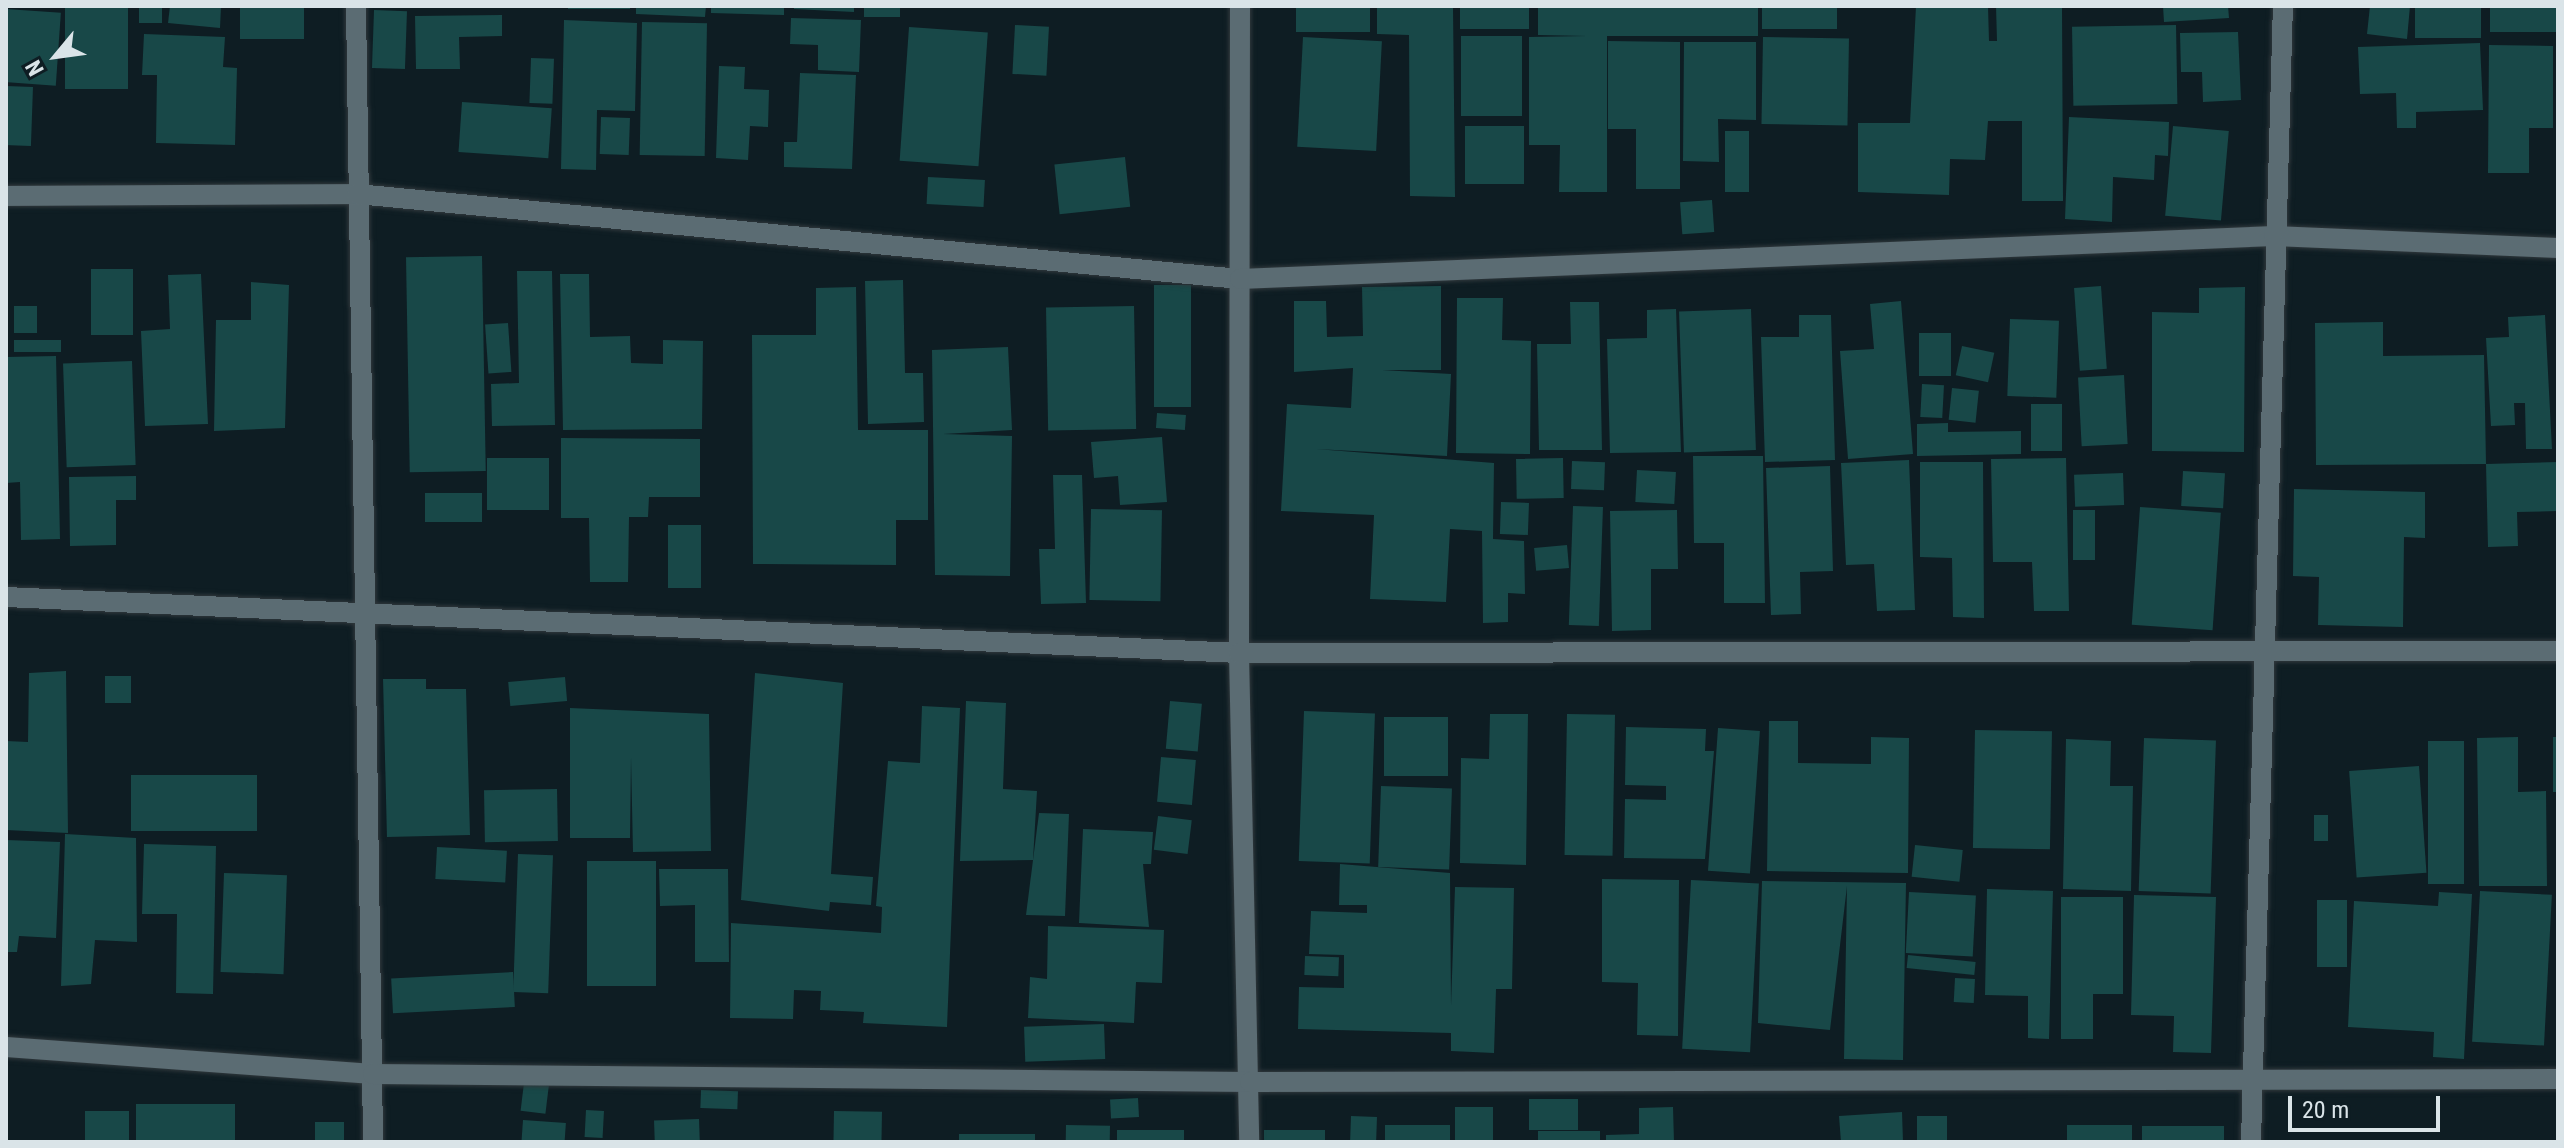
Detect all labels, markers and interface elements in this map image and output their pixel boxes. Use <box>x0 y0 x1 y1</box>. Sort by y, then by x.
north arrow <box>16 16 96 96</box>
text: N <box>20 56 49 80</box>
scale bar <box>2292 1080 2444 1130</box>
text: 20 m <box>2302 1096 2349 1124</box>

